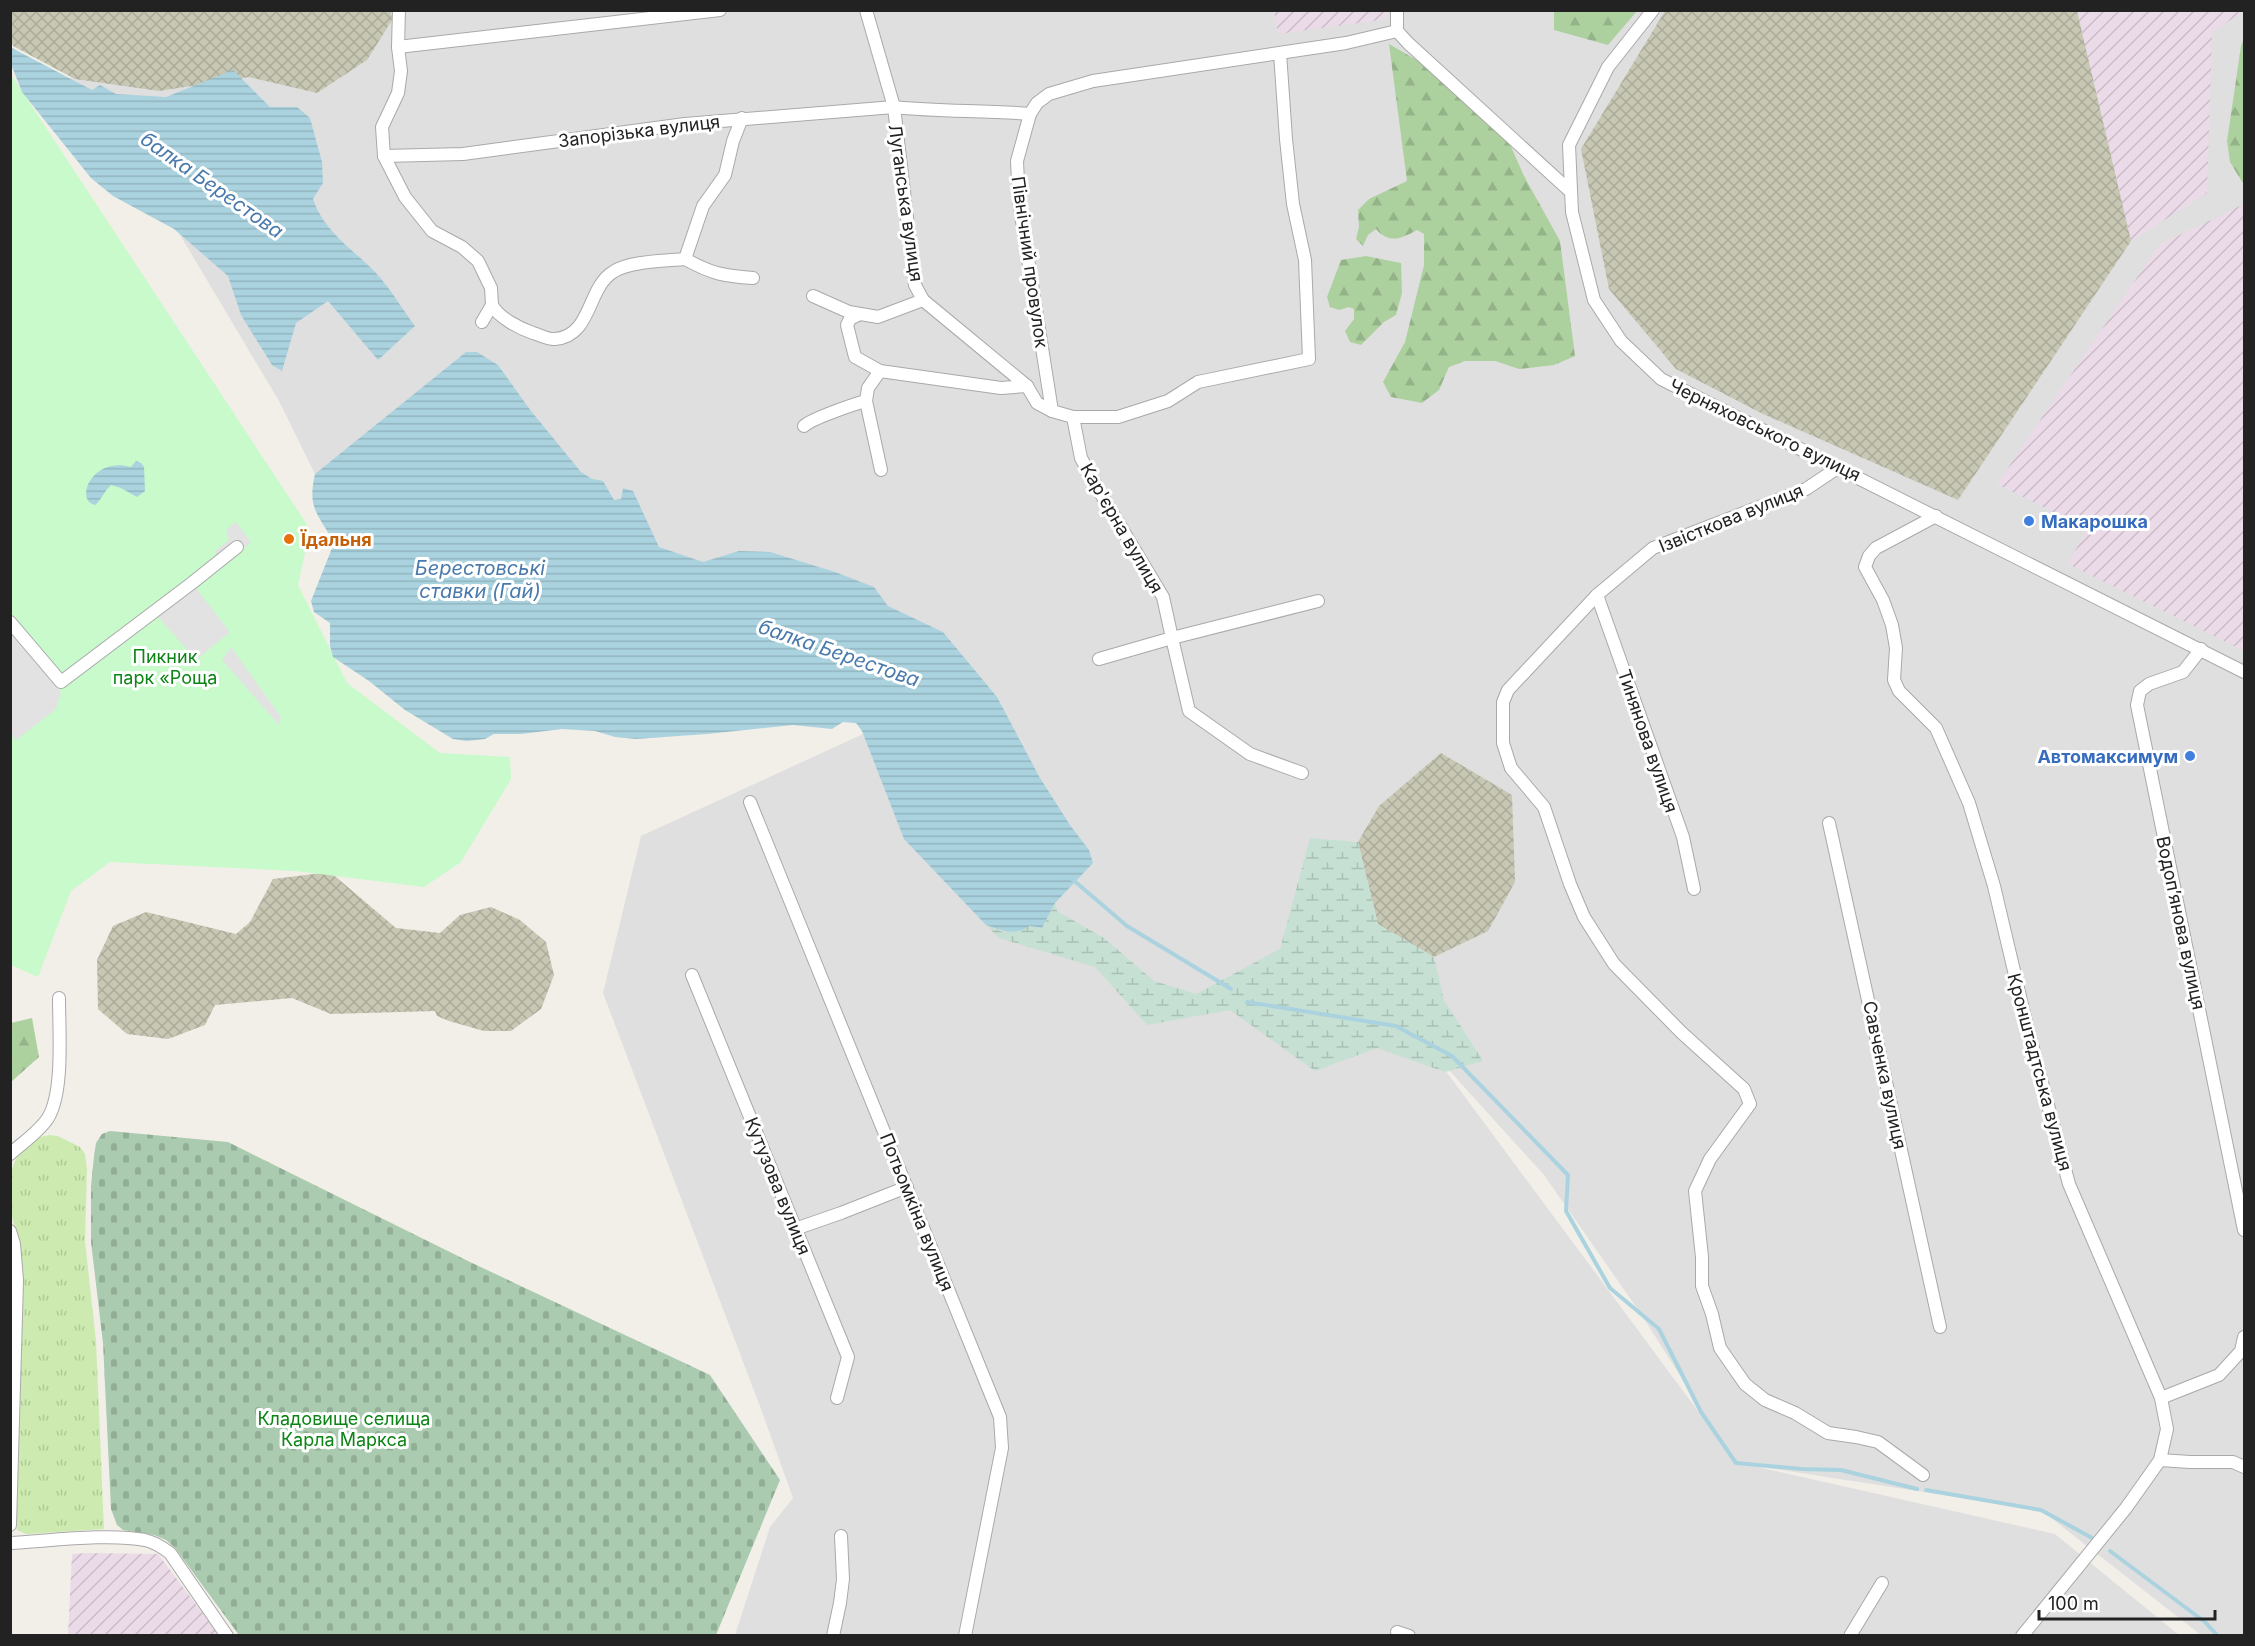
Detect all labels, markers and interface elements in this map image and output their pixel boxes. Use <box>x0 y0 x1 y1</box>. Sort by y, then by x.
street label: Запорізька вулиця <box>557 111 721 151</box>
street label: Луганська вулиця <box>885 123 927 283</box>
water label: балка Берестова <box>136 127 288 243</box>
street label: Північний провулок <box>1008 175 1052 349</box>
street label: Черняховського вулиця <box>1666 374 1864 486</box>
street label: Кар'єрна вулиця <box>1076 459 1168 597</box>
street label: Iзвiсткова вулиця <box>1656 479 1806 557</box>
place label: Макарошка <box>2041 511 2148 532</box>
marker: Макарошка <box>2022 514 2036 528</box>
place label: Їдальня <box>300 529 372 550</box>
marker: Їдальня <box>282 532 296 546</box>
water label: Берестовські ставки (Гай) <box>415 556 546 603</box>
water label: балка Берестова <box>755 614 923 692</box>
park label: Пикник парк «Роща <box>113 646 217 688</box>
street label: Тинянова вулиця <box>1614 667 1682 815</box>
place label: Автомаксимум <box>2037 746 2178 767</box>
marker: Автомаксимум <box>2183 749 2197 763</box>
street label: Водоп’янова вулиця <box>2152 834 2210 1012</box>
street label: Кронштадтська вулиця <box>2003 971 2077 1173</box>
street label: Савченка вулиця <box>1859 999 1911 1151</box>
street label: Кутузова вулиця <box>741 1114 815 1258</box>
street label: Потьомкіна вулиця <box>876 1130 958 1294</box>
park label: Кладовище селища Карла Маркса <box>258 1408 430 1450</box>
scale bar <box>2039 1583 2214 1621</box>
text: 100 m <box>2048 1593 2099 1614</box>

